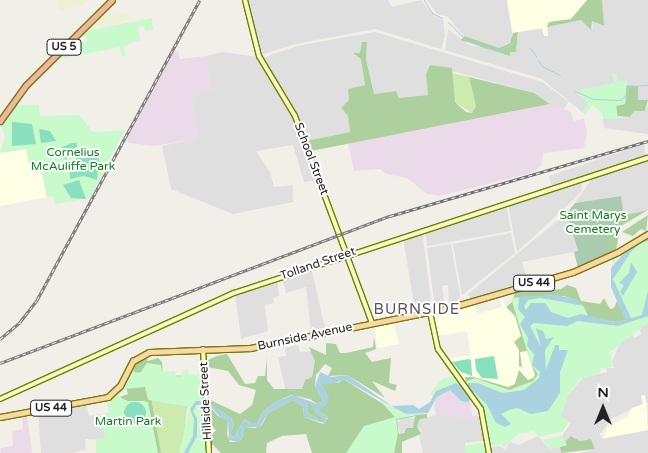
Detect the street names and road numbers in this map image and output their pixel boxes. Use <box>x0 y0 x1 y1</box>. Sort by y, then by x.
road number: US 5 <box>46 38 82 56</box>
street label: School Street <box>291 121 331 197</box>
street label: Tolland Street <box>278 244 358 284</box>
road number: US 44 <box>513 274 555 292</box>
street label: Burnside Avenue <box>256 320 354 354</box>
street label: Hillside Street <box>197 361 215 441</box>
road number: US 44 <box>30 399 72 416</box>

